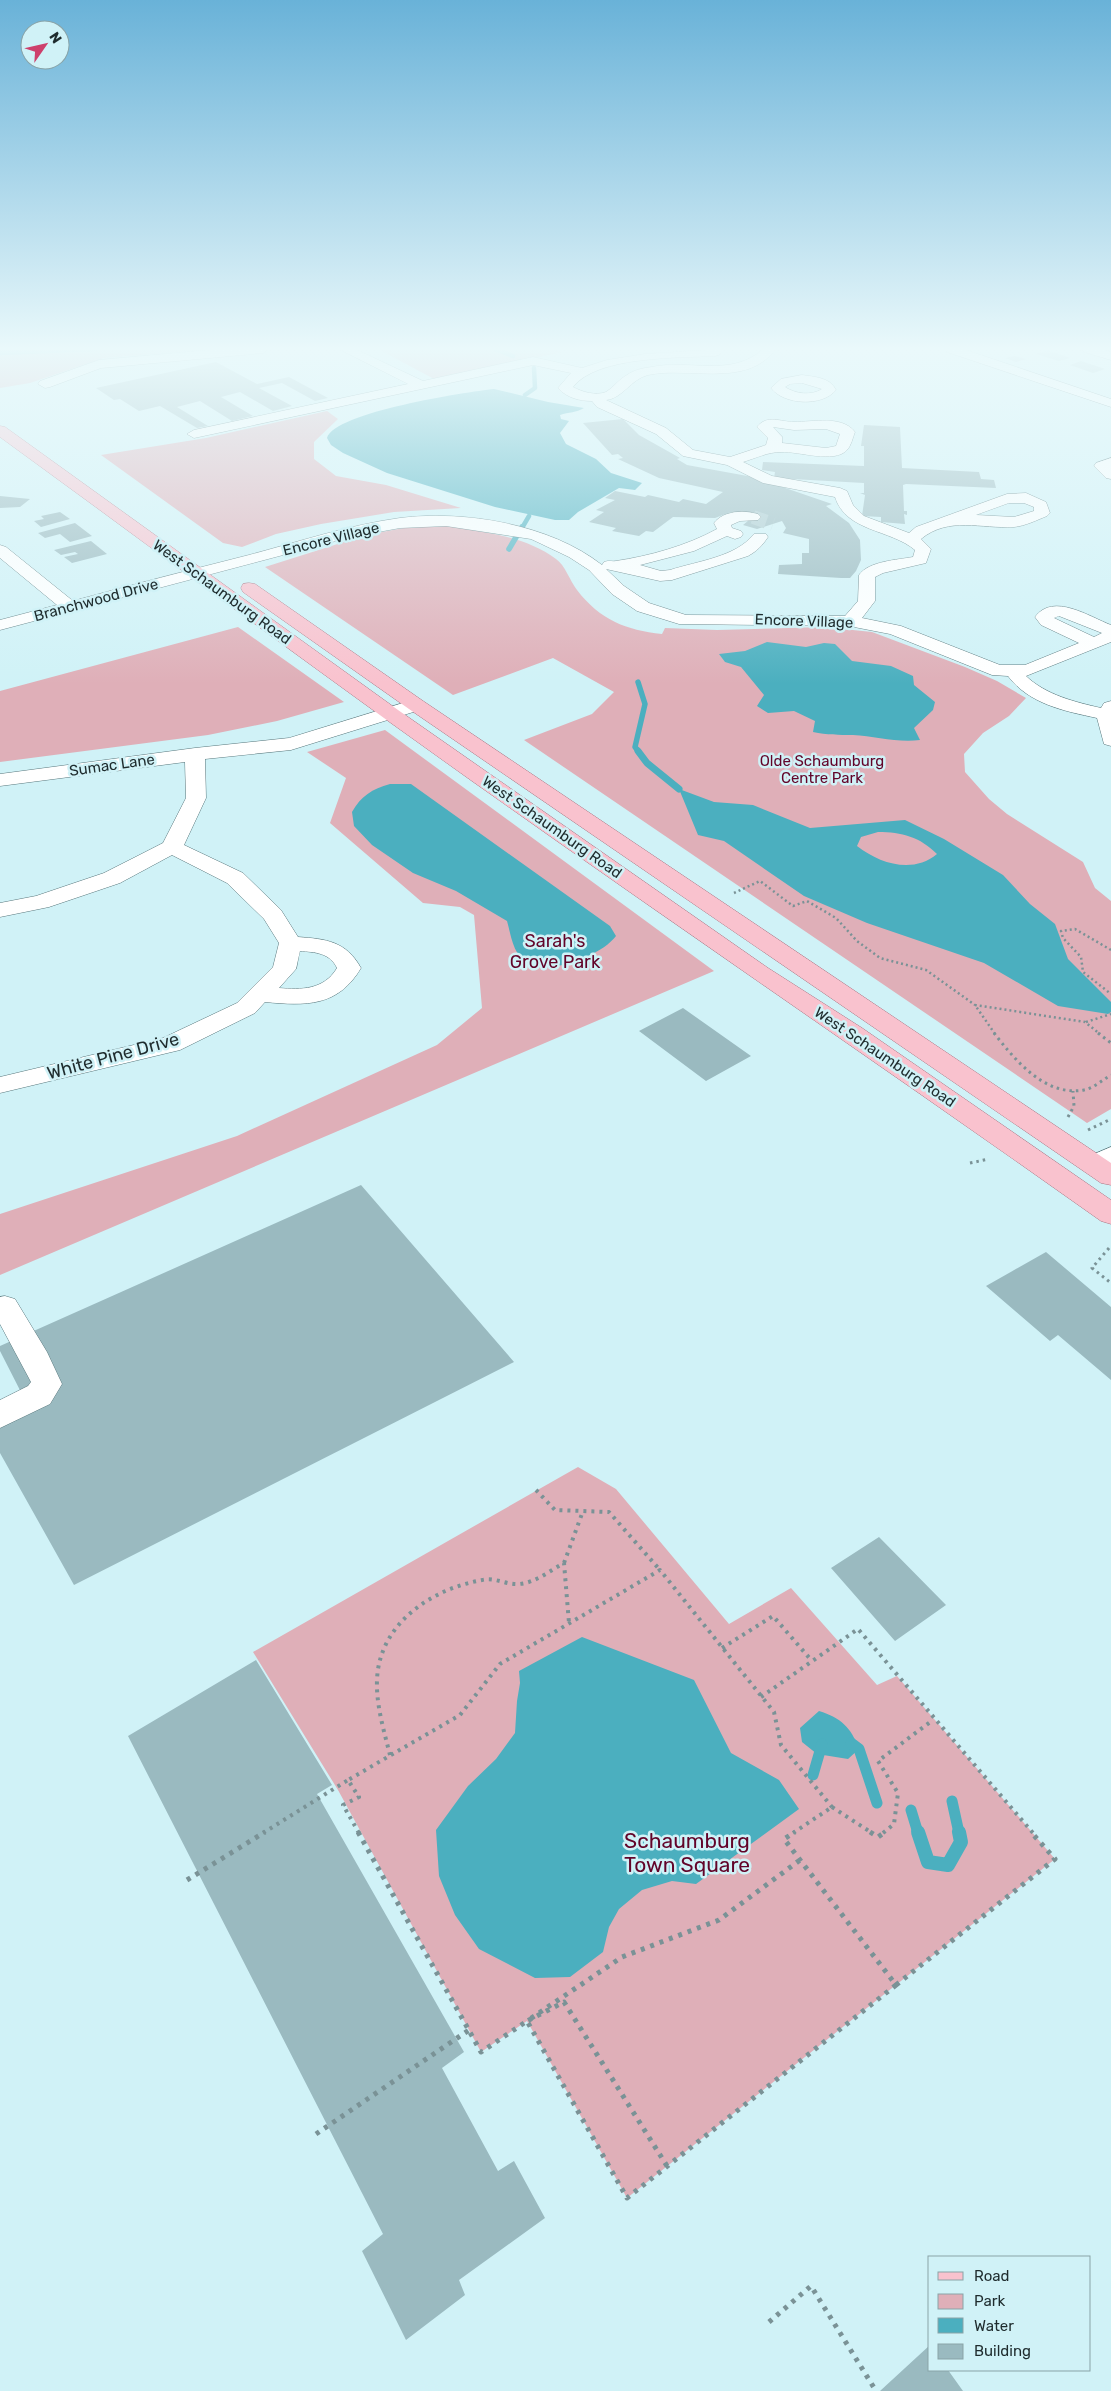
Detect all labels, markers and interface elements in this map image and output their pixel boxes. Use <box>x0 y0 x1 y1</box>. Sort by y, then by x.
north arrow <box>20 20 70 70</box>
text: N <box>45 29 65 47</box>
street label: Encore Village <box>281 518 381 560</box>
street label: West Schaumburg Road <box>149 536 295 648</box>
street label: Branchwood Drive <box>32 575 160 625</box>
street label: Encore Village <box>754 610 854 632</box>
street label: Sumac Lane <box>68 750 156 780</box>
park label: Olde Schaumburg Centre Park <box>760 752 884 787</box>
street label: West Schaumburg Road <box>479 772 625 882</box>
park label: Sarah's Grove Park <box>510 930 601 973</box>
street label: West Schaumburg Road <box>811 1003 959 1111</box>
street label: White Pine Drive <box>45 1028 181 1084</box>
park label: Schaumburg Town Square <box>624 1828 750 1877</box>
legend <box>928 2256 1091 2371</box>
text: Road <box>974 2267 1010 2285</box>
text: Park <box>974 2292 1005 2310</box>
text: Water <box>974 2317 1014 2335</box>
text: Building <box>974 2342 1031 2360</box>

